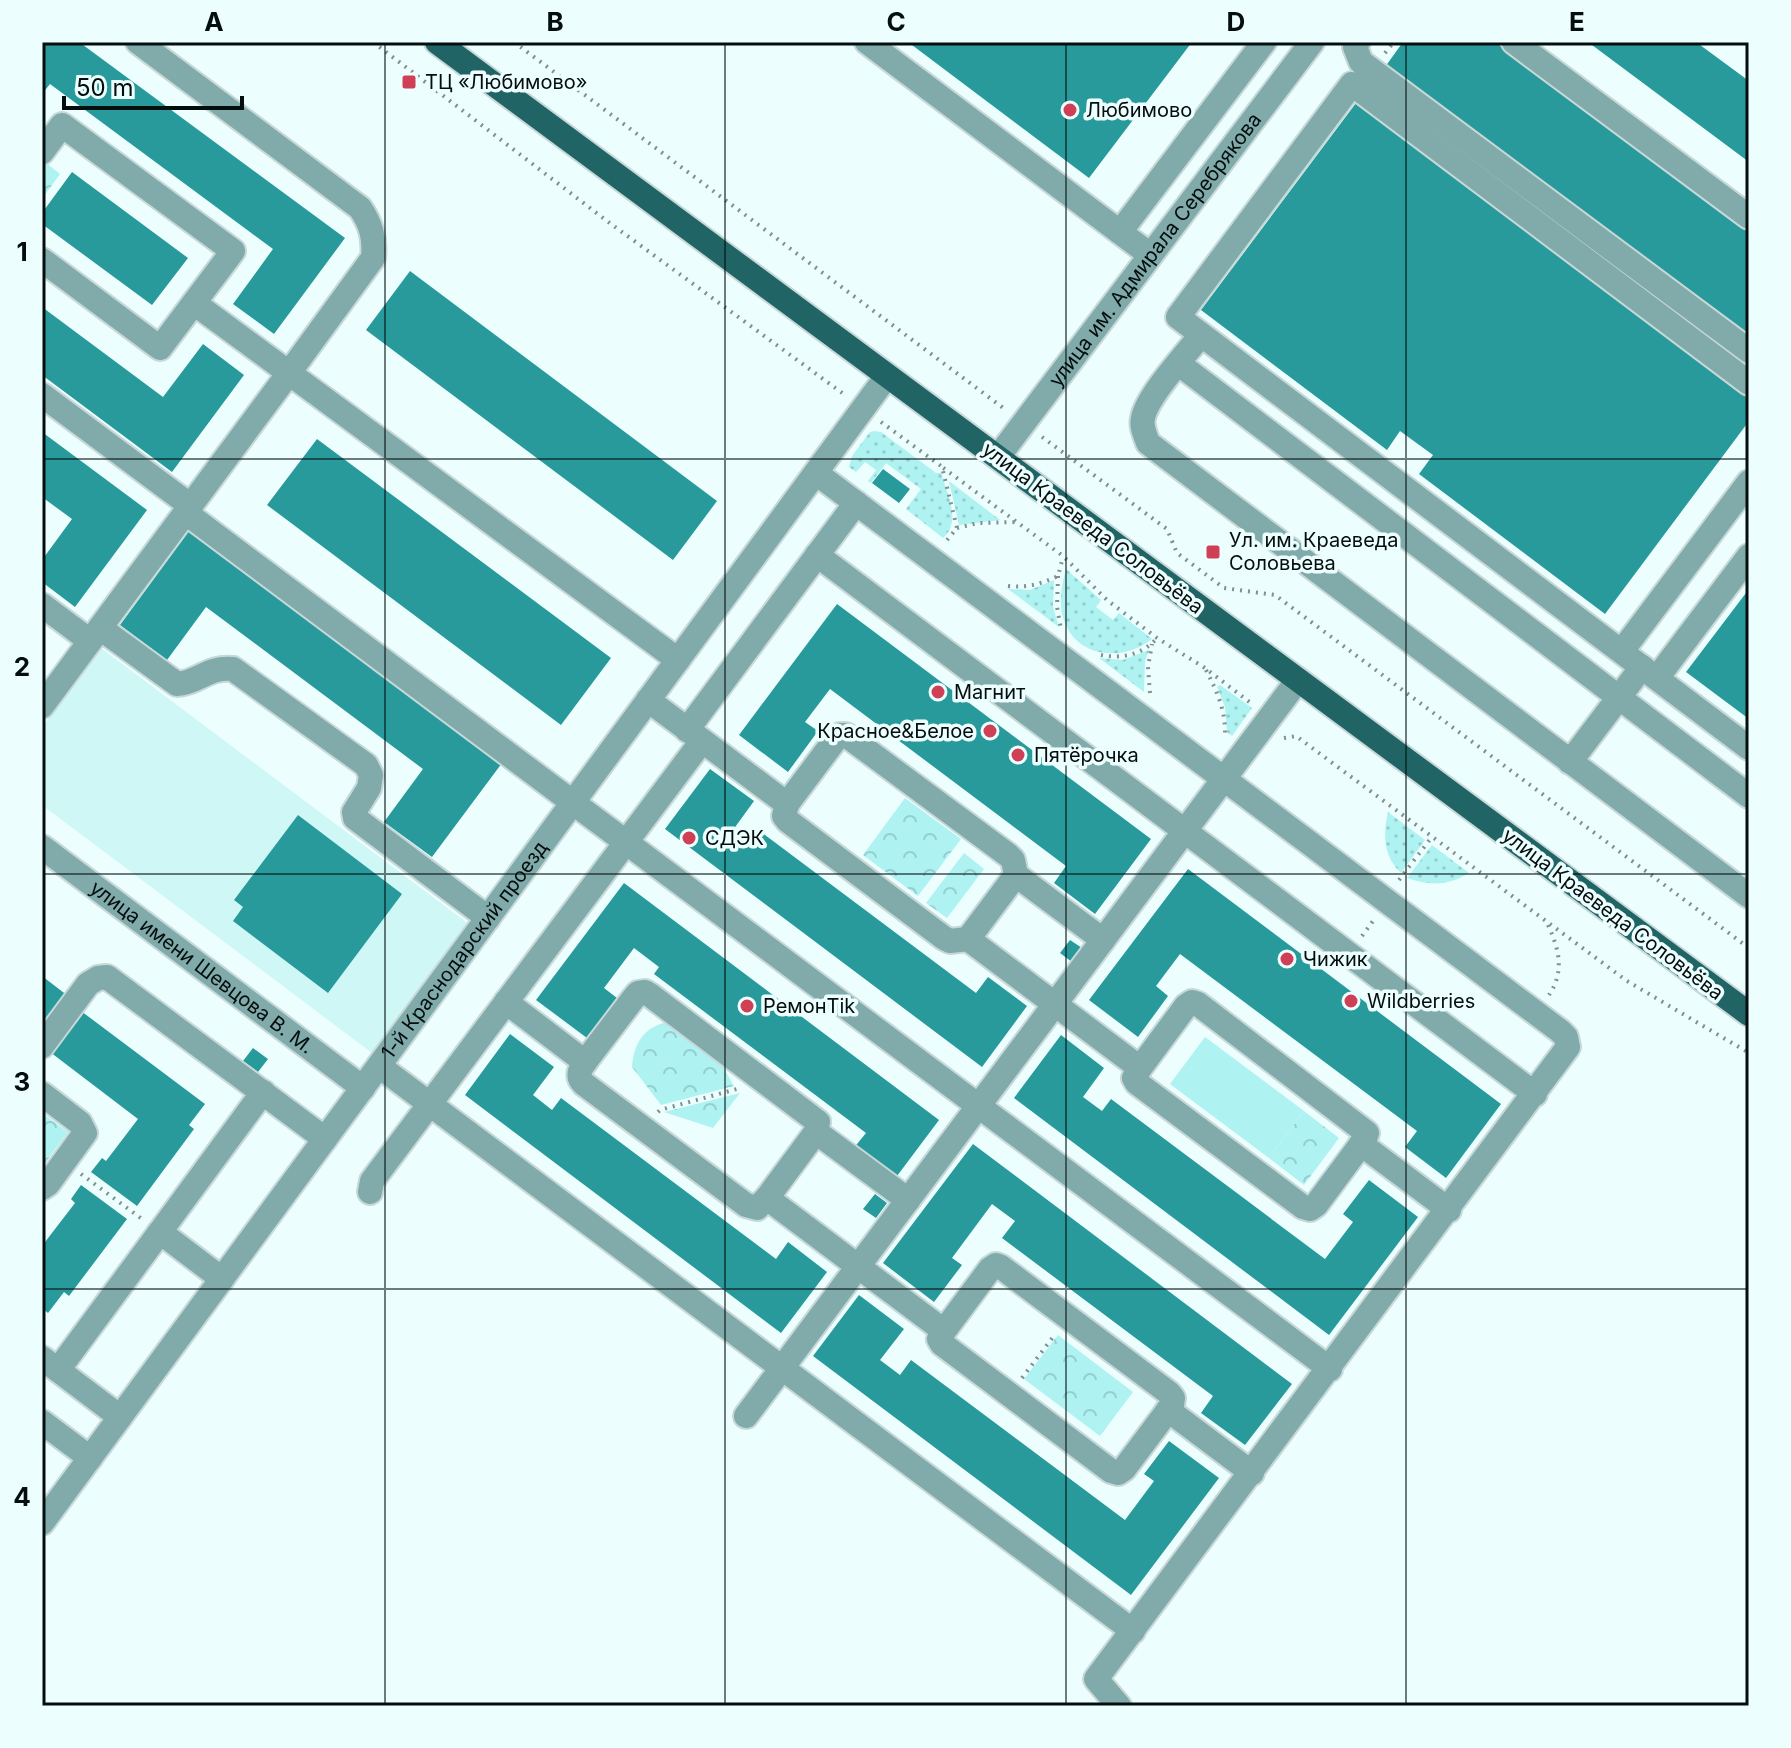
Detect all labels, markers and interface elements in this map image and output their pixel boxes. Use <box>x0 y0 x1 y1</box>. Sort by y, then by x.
text: A <box>204 6 224 37</box>
text: B <box>546 6 564 37</box>
text: C <box>886 6 906 37</box>
text: D <box>1227 6 1245 37</box>
text: E <box>1569 6 1585 37</box>
scale bar <box>64 60 242 110</box>
place label: ТЦ «Любимово» <box>425 70 587 94</box>
text: 50 m <box>76 73 134 102</box>
marker: ТЦ «Любимово» <box>400 73 418 91</box>
place label: Любимово <box>1086 98 1192 122</box>
marker: Любимово <box>1061 101 1079 119</box>
street label: улица им. Адмирала Серебрякова <box>1044 108 1266 391</box>
text: 1 <box>16 236 28 267</box>
street label: улица Краеведа Соловьёва <box>978 437 1208 619</box>
place label: Ул. им. Краеведа Соловьева <box>1229 528 1399 575</box>
marker: Ул. им. Краеведа Соловьева <box>1204 543 1222 561</box>
text: 2 <box>14 651 30 682</box>
place label: Магнит <box>954 680 1026 704</box>
marker: Магнит <box>929 683 947 701</box>
place label: Красное&Белое <box>817 719 974 743</box>
marker: Красное&Белое <box>981 722 999 740</box>
place label: Пятёрочка <box>1034 743 1139 767</box>
marker: Пятёрочка <box>1009 746 1027 764</box>
street label: улица Краеведа Соловьёва <box>1498 823 1728 1005</box>
place label: СДЭК <box>705 826 764 850</box>
marker: СДЭК <box>680 829 698 847</box>
street label: 1-й Краснодарский проезд <box>376 836 553 1064</box>
street label: улица имени Шевцова В. М. <box>85 875 318 1059</box>
place label: Чижик <box>1303 947 1368 971</box>
marker: Чижик <box>1278 950 1296 968</box>
place label: Wildberries <box>1367 989 1475 1013</box>
marker: Wildberries <box>1342 992 1360 1010</box>
place label: РемонTik <box>763 994 855 1018</box>
marker: РемонTik <box>738 997 756 1015</box>
text: 3 <box>14 1066 30 1097</box>
text: 4 <box>13 1481 31 1512</box>

